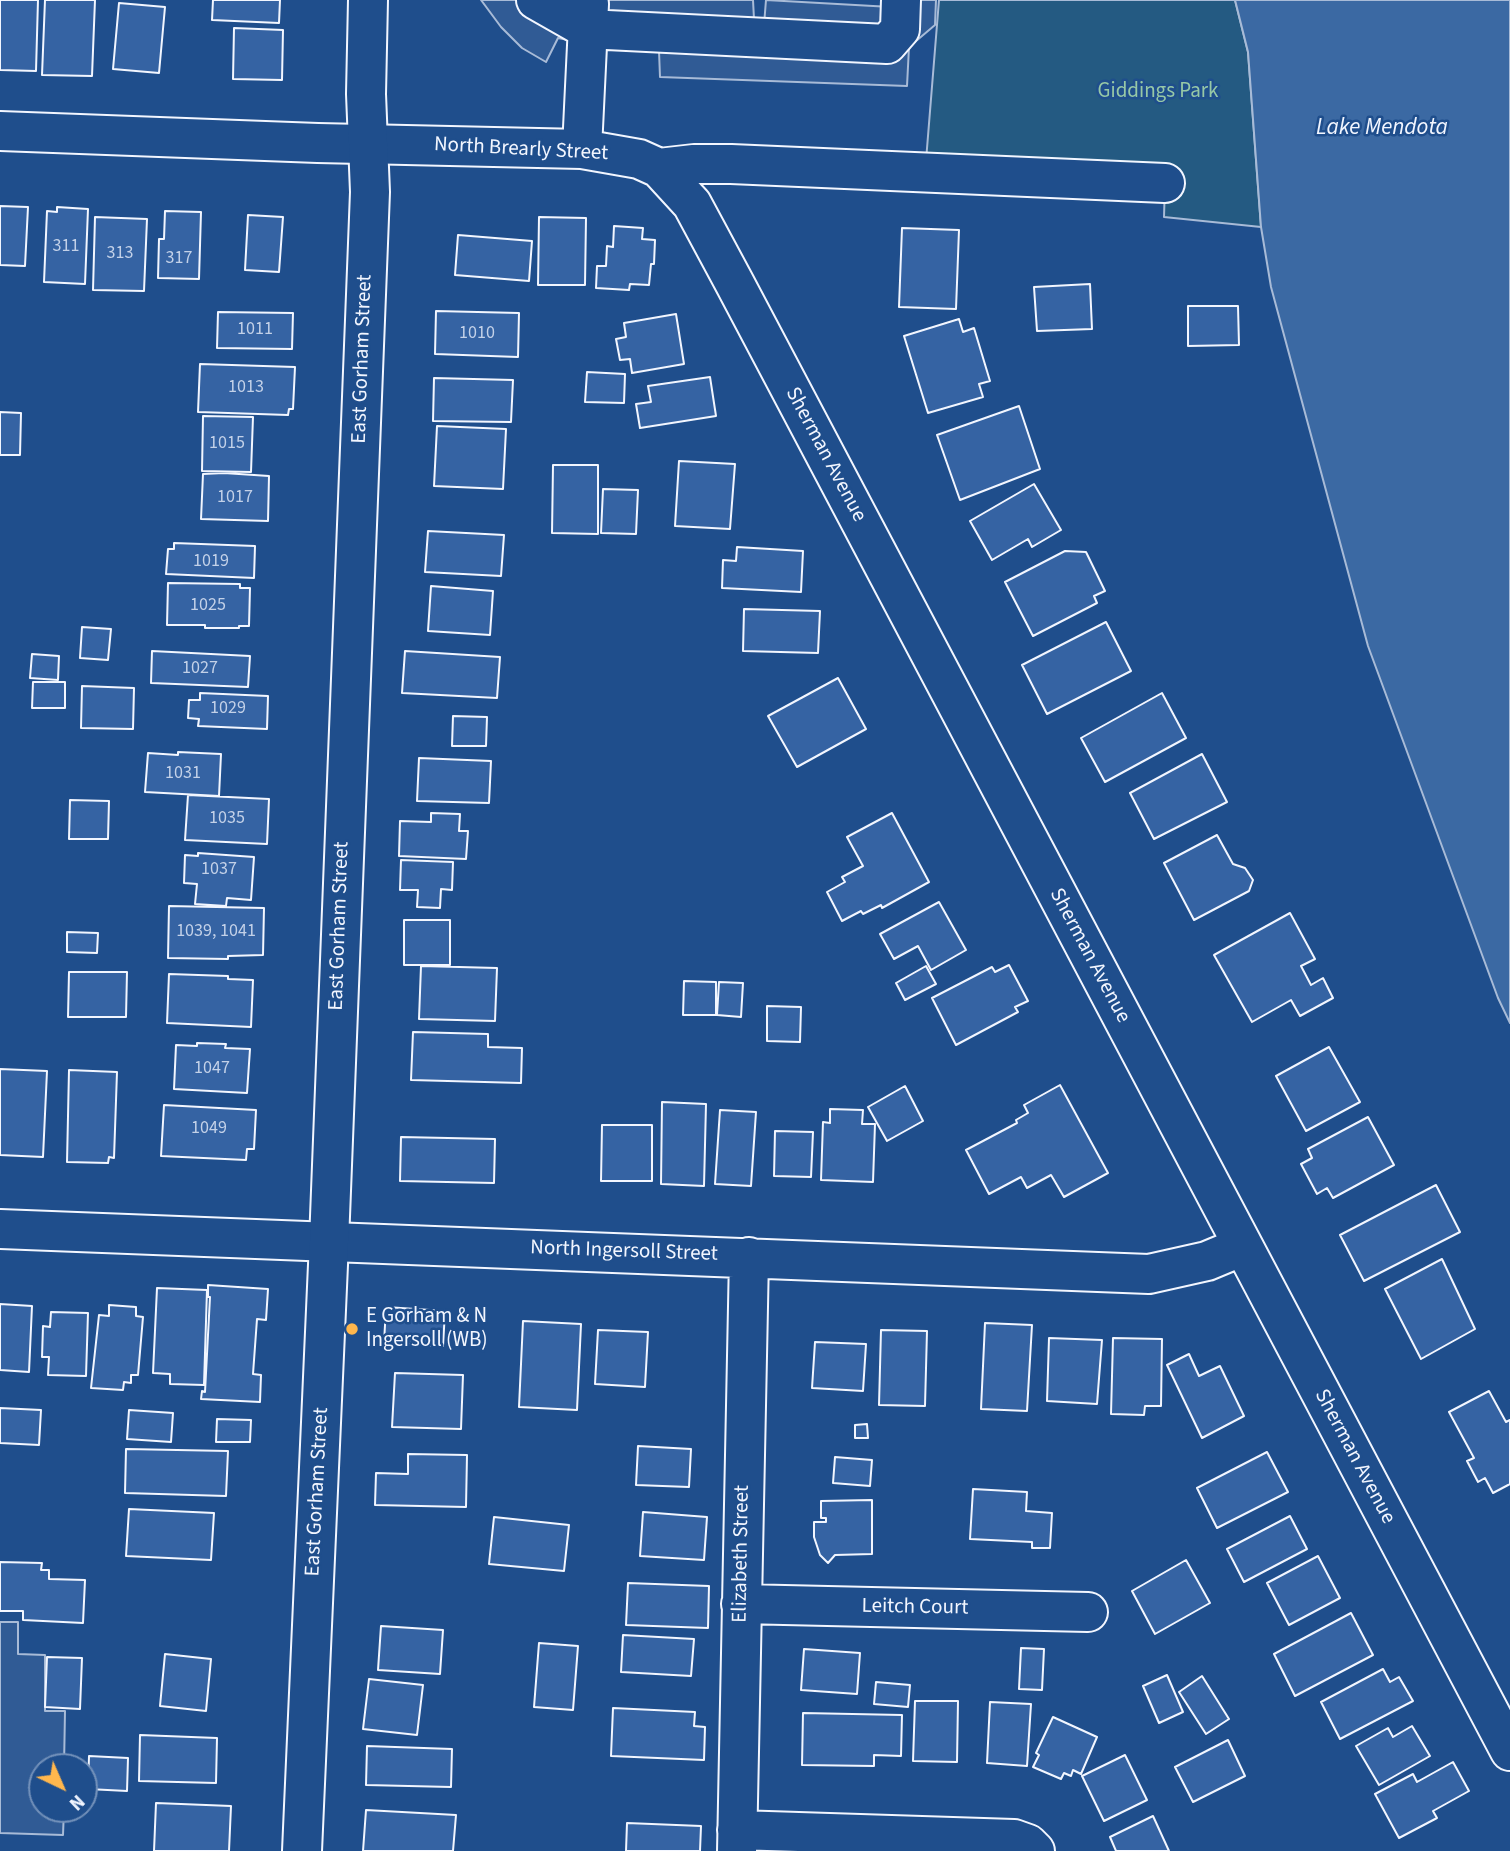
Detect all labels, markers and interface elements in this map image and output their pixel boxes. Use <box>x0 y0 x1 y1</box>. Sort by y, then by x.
park label: Giddings Park <box>1098 79 1218 105</box>
water label: Lake Mendota <box>1316 115 1448 143</box>
street label: North Brearly Street <box>433 133 609 167</box>
house number: 311 <box>53 236 79 258</box>
house number: 313 <box>107 243 133 265</box>
house number: 317 <box>166 248 192 270</box>
street label: East Gorham Street <box>347 274 379 444</box>
house number: 1011 <box>237 319 273 341</box>
house number: 1010 <box>459 323 495 345</box>
house number: 1013 <box>228 377 264 399</box>
street label: Sherman Avenue <box>779 383 871 527</box>
house number: 1015 <box>209 433 245 455</box>
house number: 1017 <box>217 487 253 509</box>
house number: 1019 <box>193 551 229 573</box>
house number: 1025 <box>190 595 226 617</box>
house number: 1027 <box>182 658 218 680</box>
house number: 1029 <box>210 698 246 720</box>
house number: 1031 <box>165 763 201 785</box>
house number: 1035 <box>209 808 245 830</box>
street label: East Gorham Street <box>324 841 356 1011</box>
house number: 1037 <box>201 859 237 881</box>
street label: Sherman Avenue <box>1043 884 1135 1028</box>
house number: 1039, 1041 <box>176 921 256 943</box>
house number: 1047 <box>194 1058 230 1080</box>
house number: 1049 <box>191 1118 227 1140</box>
street label: North Ingersoll Street <box>530 1236 718 1268</box>
place label: E Gorham & N Ingersoll (WB) <box>366 1304 488 1354</box>
marker: E Gorham & N Ingersoll (WB) <box>344 1321 360 1337</box>
street label: Sherman Avenue <box>1308 1385 1400 1529</box>
street label: East Gorham Street <box>301 1407 335 1577</box>
street label: Elizabeth Street <box>728 1485 756 1623</box>
street label: Leitch Court <box>861 1594 969 1622</box>
north arrow <box>28 1753 98 1823</box>
text: N <box>63 1788 90 1816</box>

